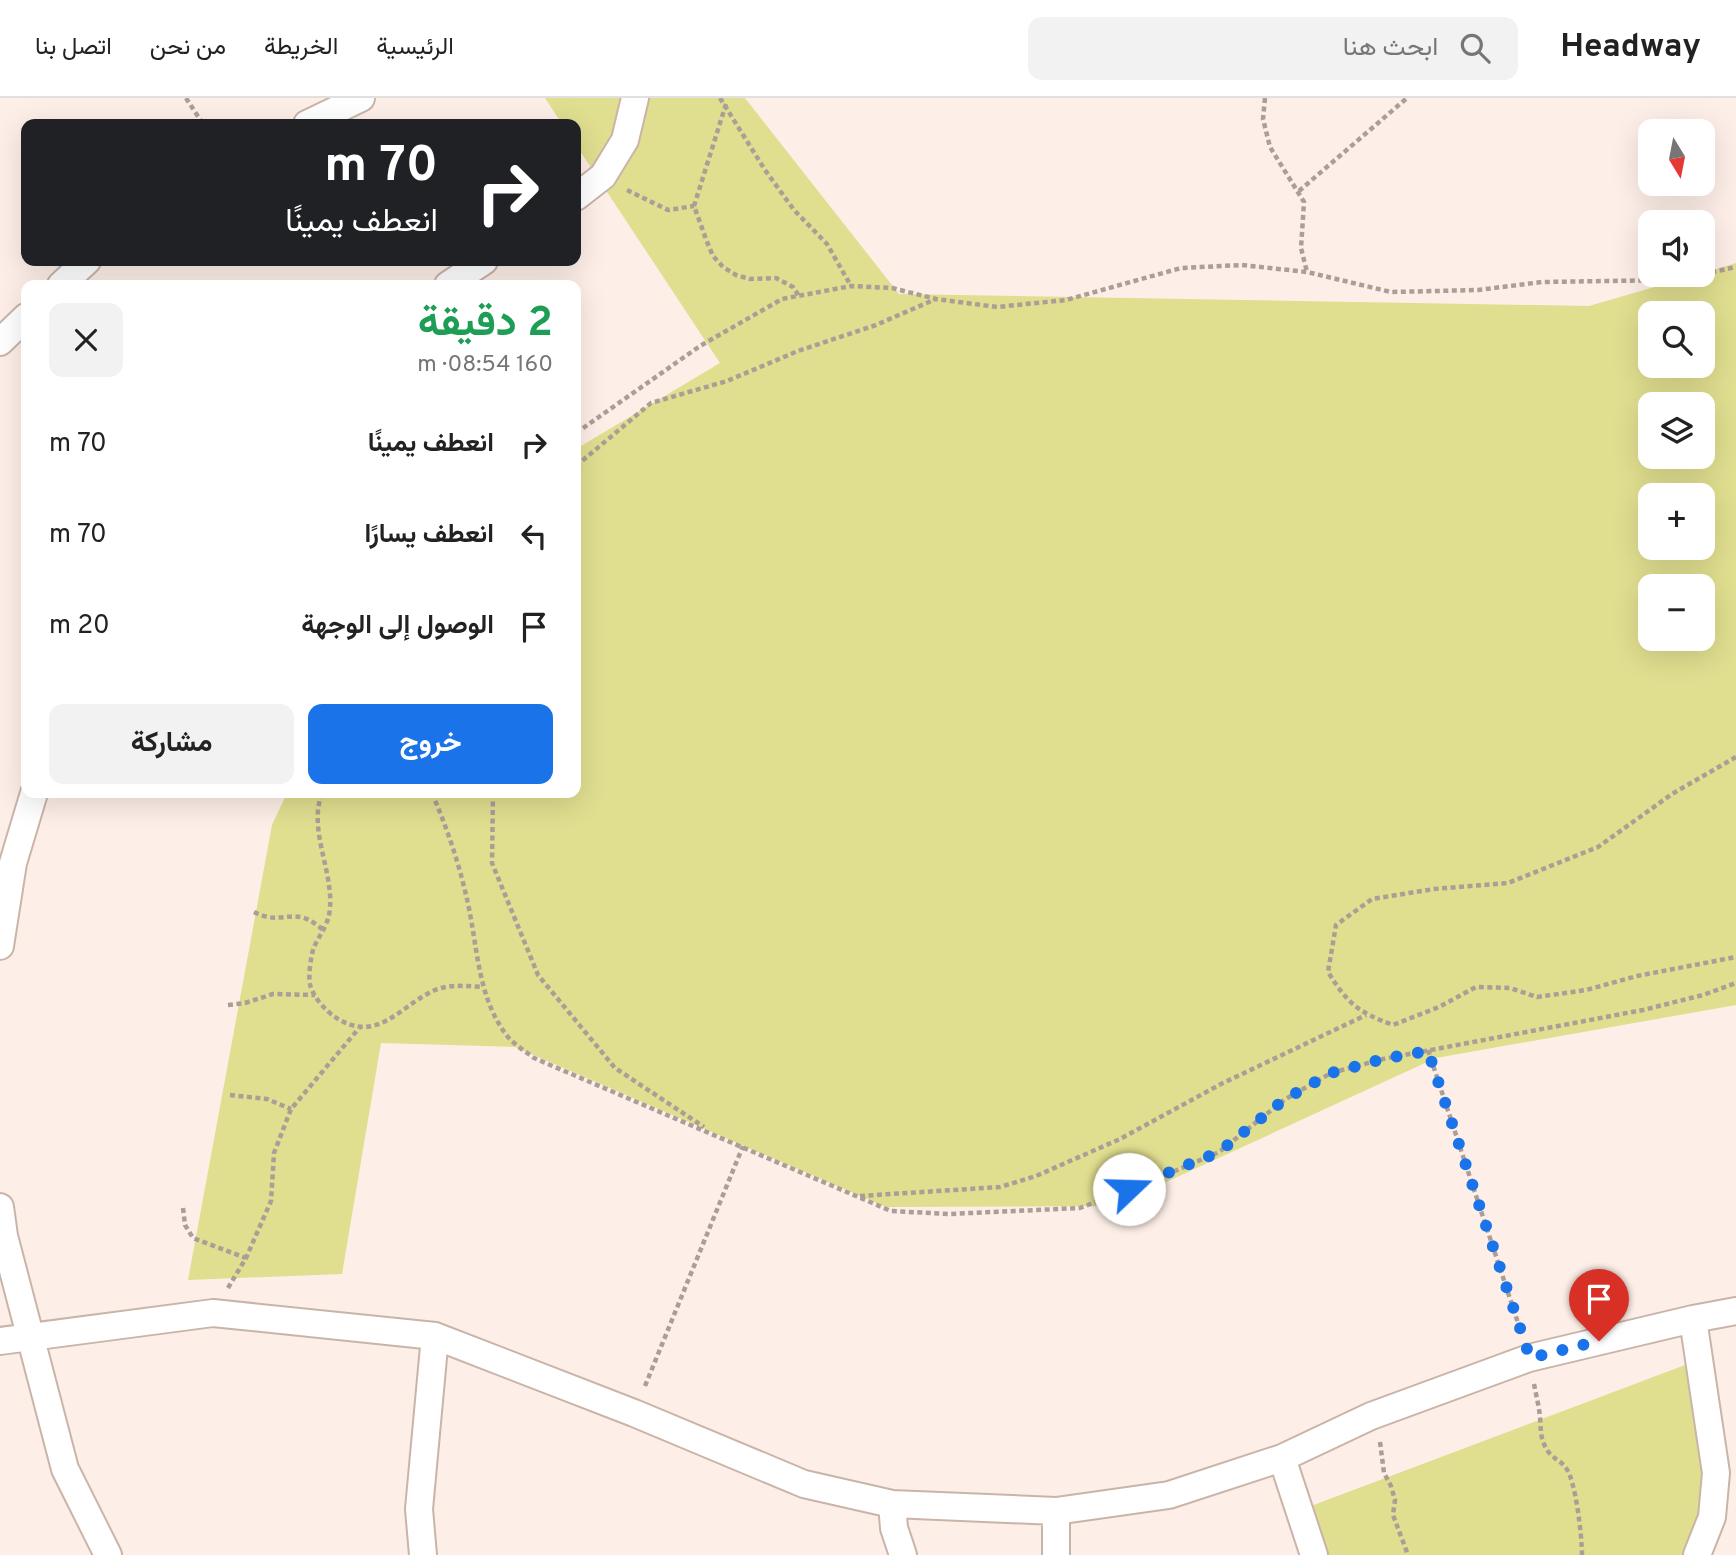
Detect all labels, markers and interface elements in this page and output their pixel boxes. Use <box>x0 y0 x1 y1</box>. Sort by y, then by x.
search box <box>1028 17 1518 80</box>
text: Headway <box>1560 27 1701 69</box>
icon: search <box>1456 29 1494 67</box>
text: ابحث هنا <box>1343 32 1438 65</box>
text: اتصل بنا <box>35 33 112 63</box>
text: من نحن <box>150 33 226 63</box>
text: الخريطة <box>264 33 338 63</box>
text: الرئيسية <box>376 33 454 63</box>
north arrow <box>1638 119 1715 196</box>
map controls <box>1638 119 1715 651</box>
text: 70 m <box>324 137 438 199</box>
icon: right <box>462 147 553 238</box>
text: انعطف يمينًا <box>285 203 438 243</box>
button: sound <box>1638 210 1715 287</box>
text: 2 دقيقة <box>418 298 553 351</box>
button: search <box>1638 301 1715 378</box>
button: close <box>49 303 123 377</box>
text: 160 m · 08:54 <box>417 351 553 380</box>
button: layers <box>1638 392 1715 469</box>
icon: right <box>515 426 553 464</box>
text: 70 m <box>49 428 107 461</box>
text: انعطف يمينًا <box>368 428 494 461</box>
button: + <box>1638 483 1715 560</box>
icon: left <box>515 517 553 555</box>
text: 70 m <box>49 519 107 552</box>
text: انعطف يسارًا <box>364 519 494 552</box>
button: − <box>1638 574 1715 651</box>
icon: arrive <box>515 608 553 646</box>
text: 20 m <box>49 610 110 643</box>
text: الوصول إلى الوجهة <box>301 610 494 643</box>
button: مشاركة <box>49 704 294 784</box>
button: خروج <box>308 704 553 784</box>
position arrow <box>1092 1152 1166 1226</box>
pin <box>1569 1269 1629 1341</box>
icon: arrive <box>1580 1280 1618 1318</box>

